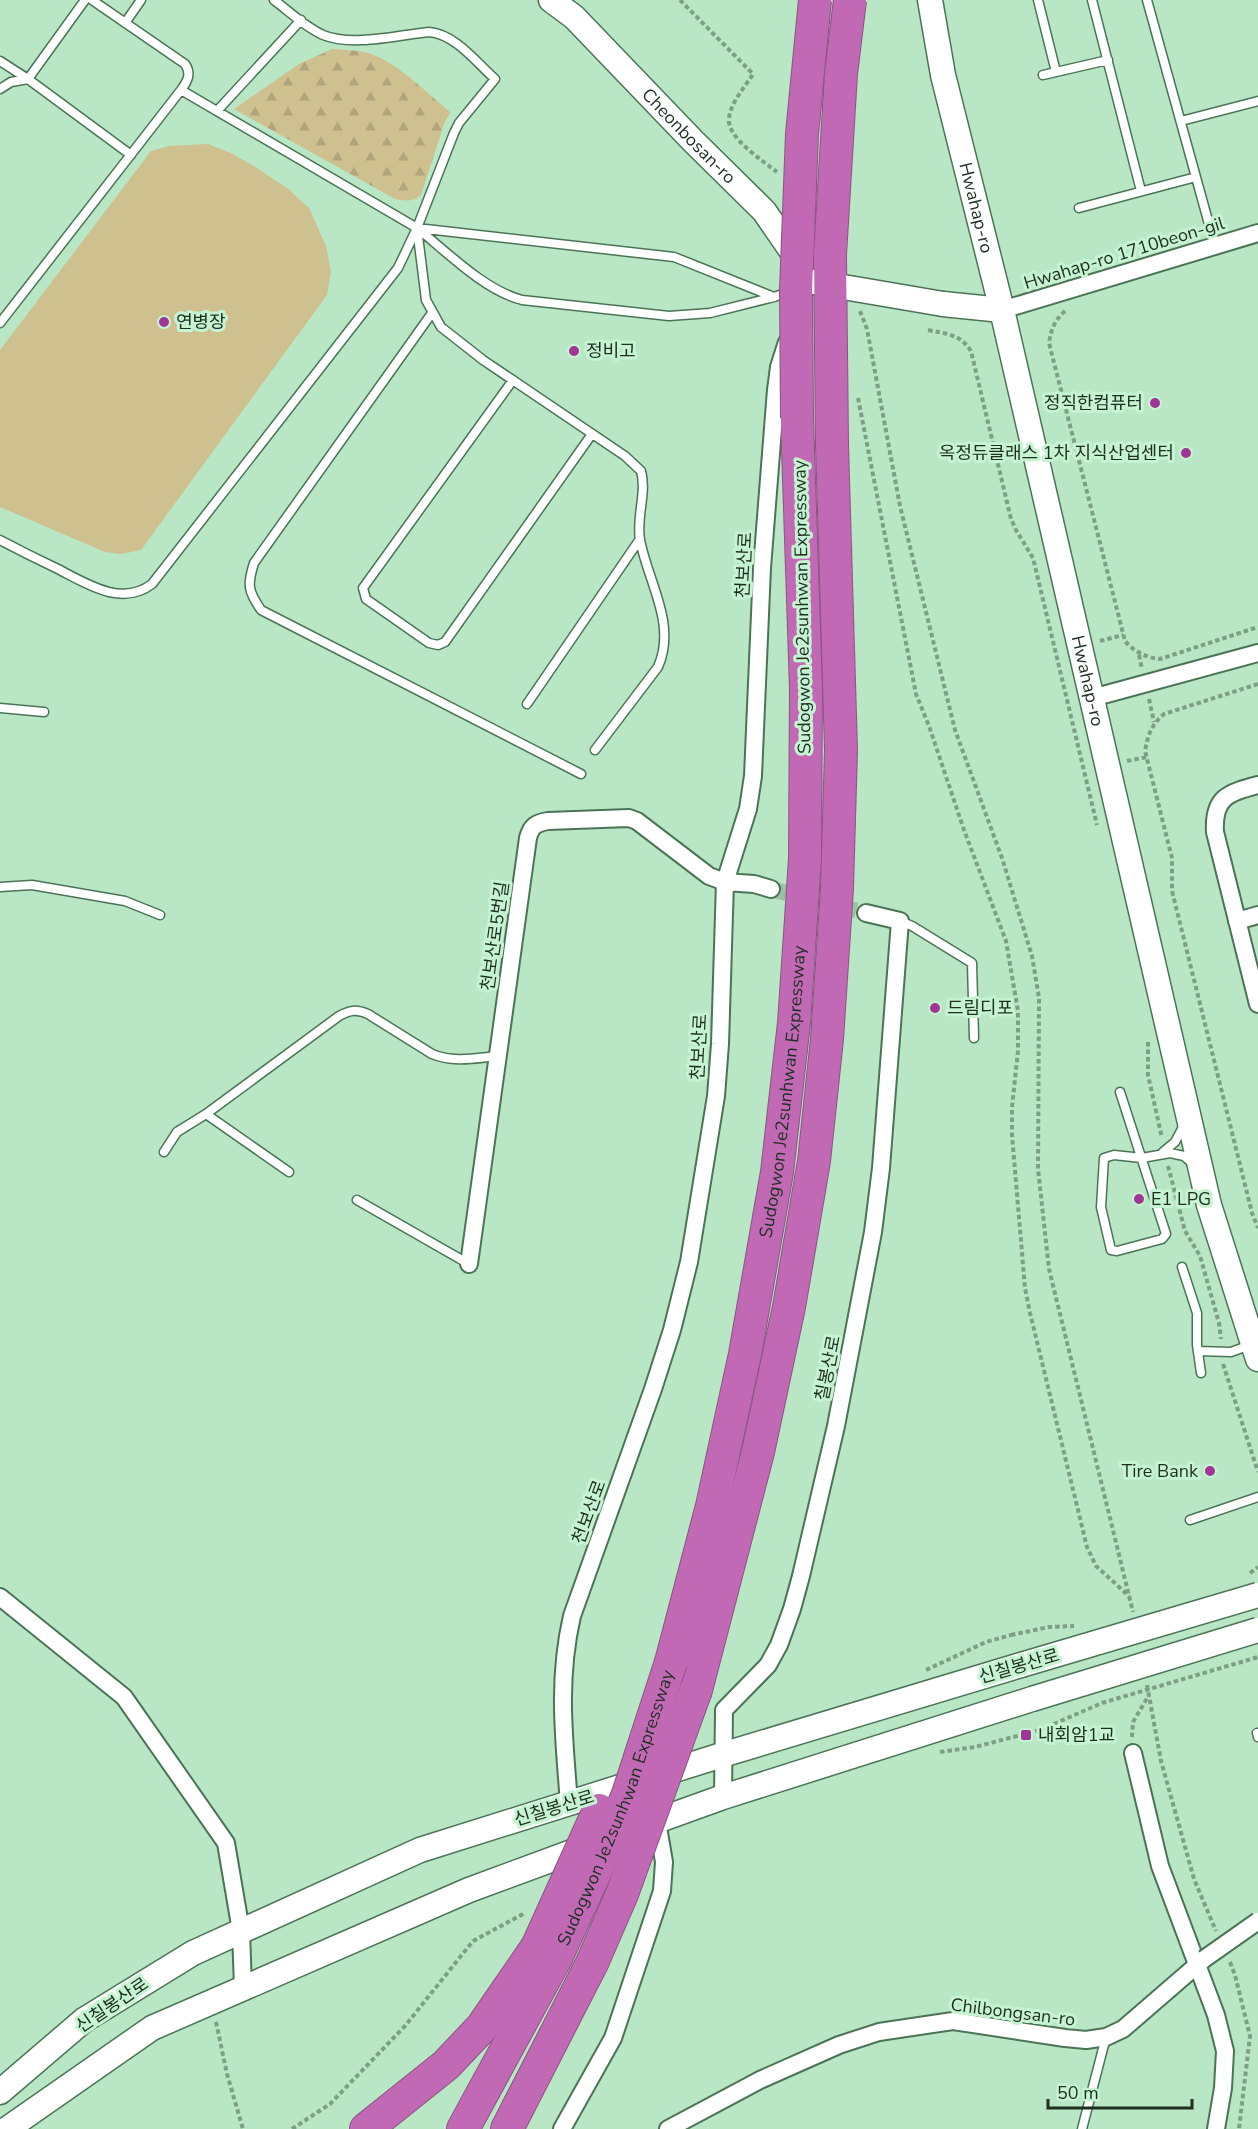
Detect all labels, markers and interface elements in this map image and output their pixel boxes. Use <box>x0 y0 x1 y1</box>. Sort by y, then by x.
street label: Cheonbosan-ro <box>637 83 741 189</box>
street label: Hwahap-ro <box>953 160 999 256</box>
street label: Hwahap-ro 1710beon-gil <box>1021 211 1228 295</box>
place label: 연병장 <box>176 310 226 334</box>
marker: 연병장 <box>157 315 171 329</box>
place label: 정비고 <box>586 339 636 363</box>
marker: 정비고 <box>567 344 581 358</box>
place label: 정직한컴퓨터 <box>1044 391 1143 415</box>
marker: 정직한컴퓨터 <box>1148 396 1162 410</box>
place label: 옥정듀클래스 1차 지식산업센터 <box>939 441 1174 465</box>
marker: 옥정듀클래스 1차 지식산업센터 <box>1179 446 1193 460</box>
street label: Sudogwon Je2sunhwan Expressway <box>787 459 817 754</box>
street label: 천보산로 <box>730 531 758 599</box>
street label: Hwahap-ro <box>1066 633 1110 729</box>
street label: 천보산로5번길 <box>475 880 515 992</box>
street label: Sudogwon Je2sunhwan Expressway <box>754 944 811 1240</box>
place label: 드림디포 <box>947 996 1013 1020</box>
marker: 드림디포 <box>928 1001 942 1015</box>
street label: 천보산로 <box>685 1013 713 1081</box>
place label: E1 LPG <box>1151 1187 1211 1211</box>
marker: E1 LPG <box>1132 1192 1146 1206</box>
street label: 칠봉산로 <box>810 1333 846 1403</box>
place label: Tire Bank <box>1122 1459 1199 1483</box>
marker: Tire Bank <box>1203 1464 1217 1478</box>
street label: 천보산로 <box>566 1477 612 1547</box>
street label: 신칠봉산로 <box>976 1643 1062 1689</box>
street label: Sudogwon Je2sunhwan Expressway <box>551 1666 680 1949</box>
place label: 내회암1교 <box>1038 1723 1115 1747</box>
marker: 내회암1교 <box>1019 1728 1033 1742</box>
street label: 신칠봉산로 <box>511 1784 597 1832</box>
street label: 신칠봉산로 <box>71 1972 153 2038</box>
street label: Chilbongsan-ro <box>949 1992 1077 2032</box>
scale bar <box>1048 2072 1192 2110</box>
text: 50 m <box>1057 2081 1099 2105</box>

